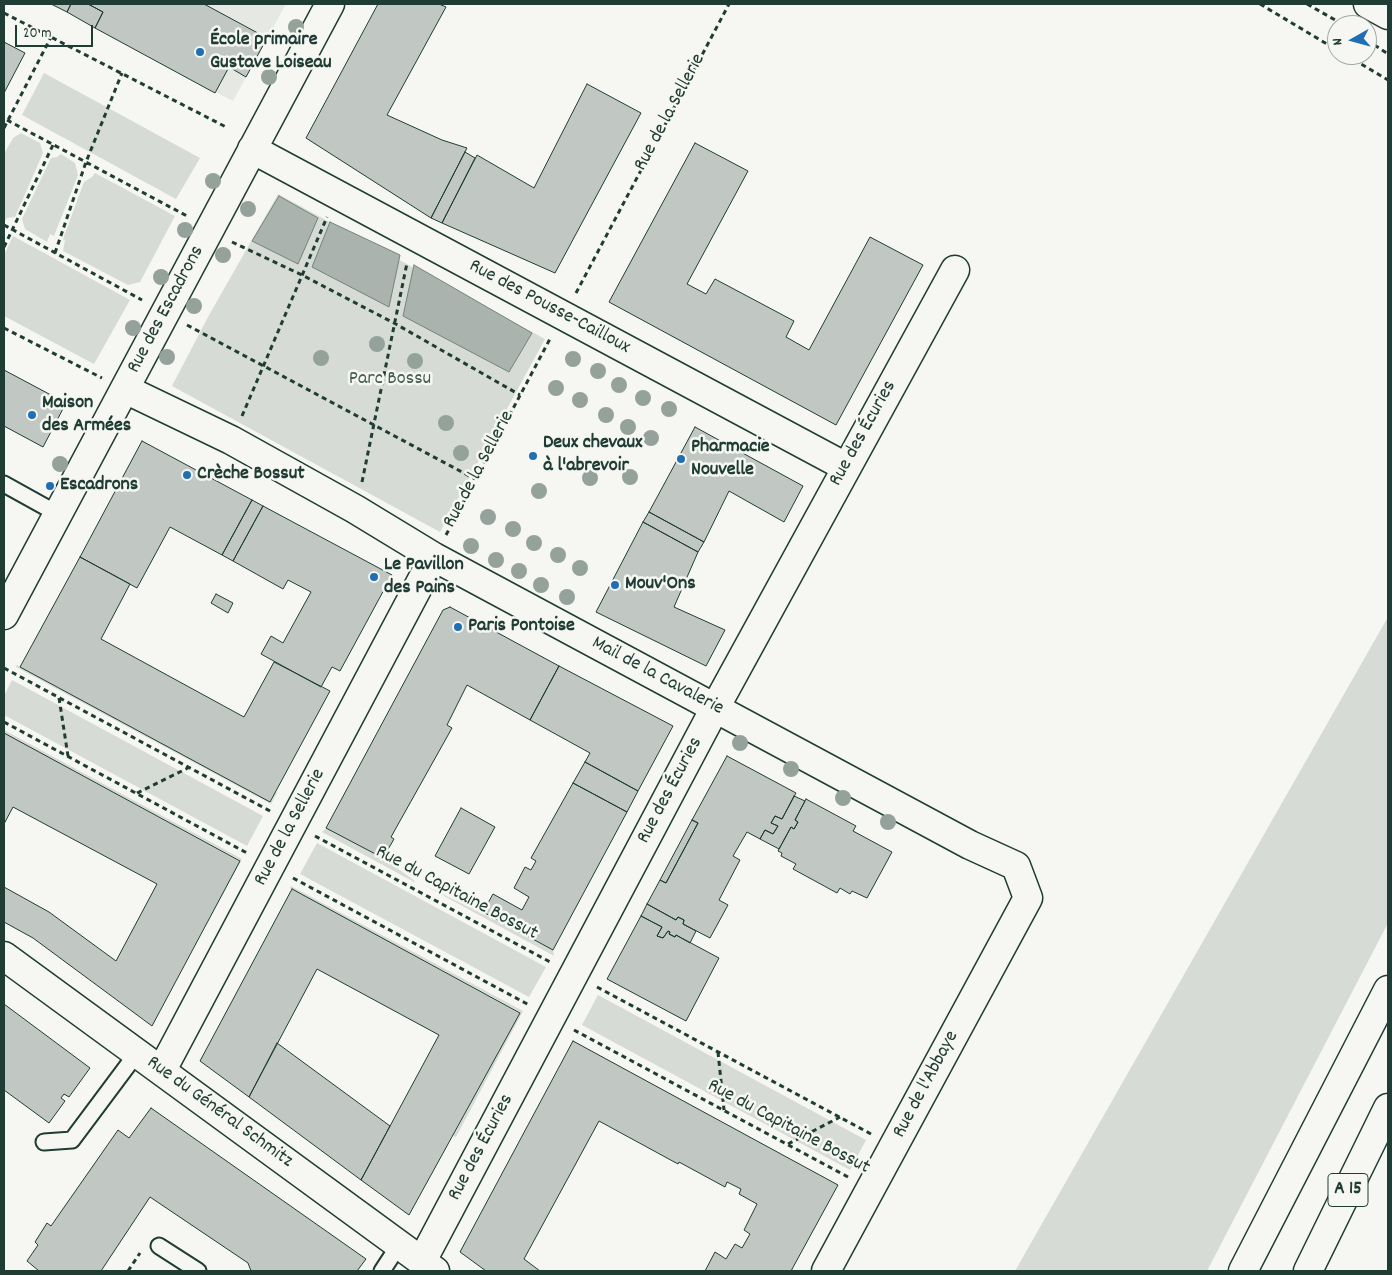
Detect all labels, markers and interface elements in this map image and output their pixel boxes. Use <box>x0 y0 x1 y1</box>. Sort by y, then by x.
scale bar <box>18 15 95 47</box>
north arrow <box>1327 15 1377 65</box>
text: 20 m <box>23 23 51 45</box>
place label: École primaire Gustave Loiseau <box>210 29 332 76</box>
text: N <box>1328 37 1348 46</box>
marker: École primaire Gustave Loiseau <box>194 46 206 58</box>
street label: Rue de la Sellerie <box>630 50 712 176</box>
street label: Rue des Escadrons <box>123 242 211 378</box>
street label: Rue des Pousse-Cailloux <box>464 255 634 361</box>
park label: Parc Bossu <box>349 368 431 392</box>
street label: Rue des Écuries <box>825 377 903 491</box>
place label: Maison des Armées <box>42 392 131 439</box>
street label: Rue de la Sellerie <box>439 407 521 533</box>
marker: Maison des Armées <box>26 409 38 421</box>
place label: Deux chevaux à l'abrevoir <box>543 432 642 479</box>
place label: Pharmacie Nouvelle <box>691 436 770 483</box>
marker: Deux chevaux à l'abrevoir <box>527 450 539 462</box>
marker: Pharmacie Nouvelle <box>675 453 687 465</box>
place label: Crèche Bossut <box>197 463 305 487</box>
marker: Crèche Bossut <box>181 469 193 481</box>
place label: Escadrons <box>60 474 138 498</box>
marker: Escadrons <box>44 480 56 492</box>
place label: Le Pavillon des Pains <box>384 554 464 601</box>
marker: Le Pavillon des Pains <box>368 571 380 583</box>
place label: Mouv'Ons <box>625 573 696 597</box>
marker: Mouv'Ons <box>609 579 621 591</box>
place label: Paris Pontoise <box>468 615 575 639</box>
marker: Paris Pontoise <box>452 621 464 633</box>
street label: Mail de la Cavalerie <box>587 632 727 722</box>
street label: Rue des Écuries <box>633 734 709 848</box>
street label: Rue de la Sellerie <box>250 765 332 891</box>
street label: Rue du Capitaine Bossut <box>371 841 541 947</box>
street label: Rue de l'Abbaye <box>889 1027 965 1143</box>
street label: Rue du Général Schmitz <box>141 1052 297 1174</box>
street label: Rue du Capitaine Bossut <box>703 1075 873 1181</box>
street label: Rue des Écuries <box>444 1091 520 1205</box>
road number: A 15 <box>1328 1174 1368 1206</box>

